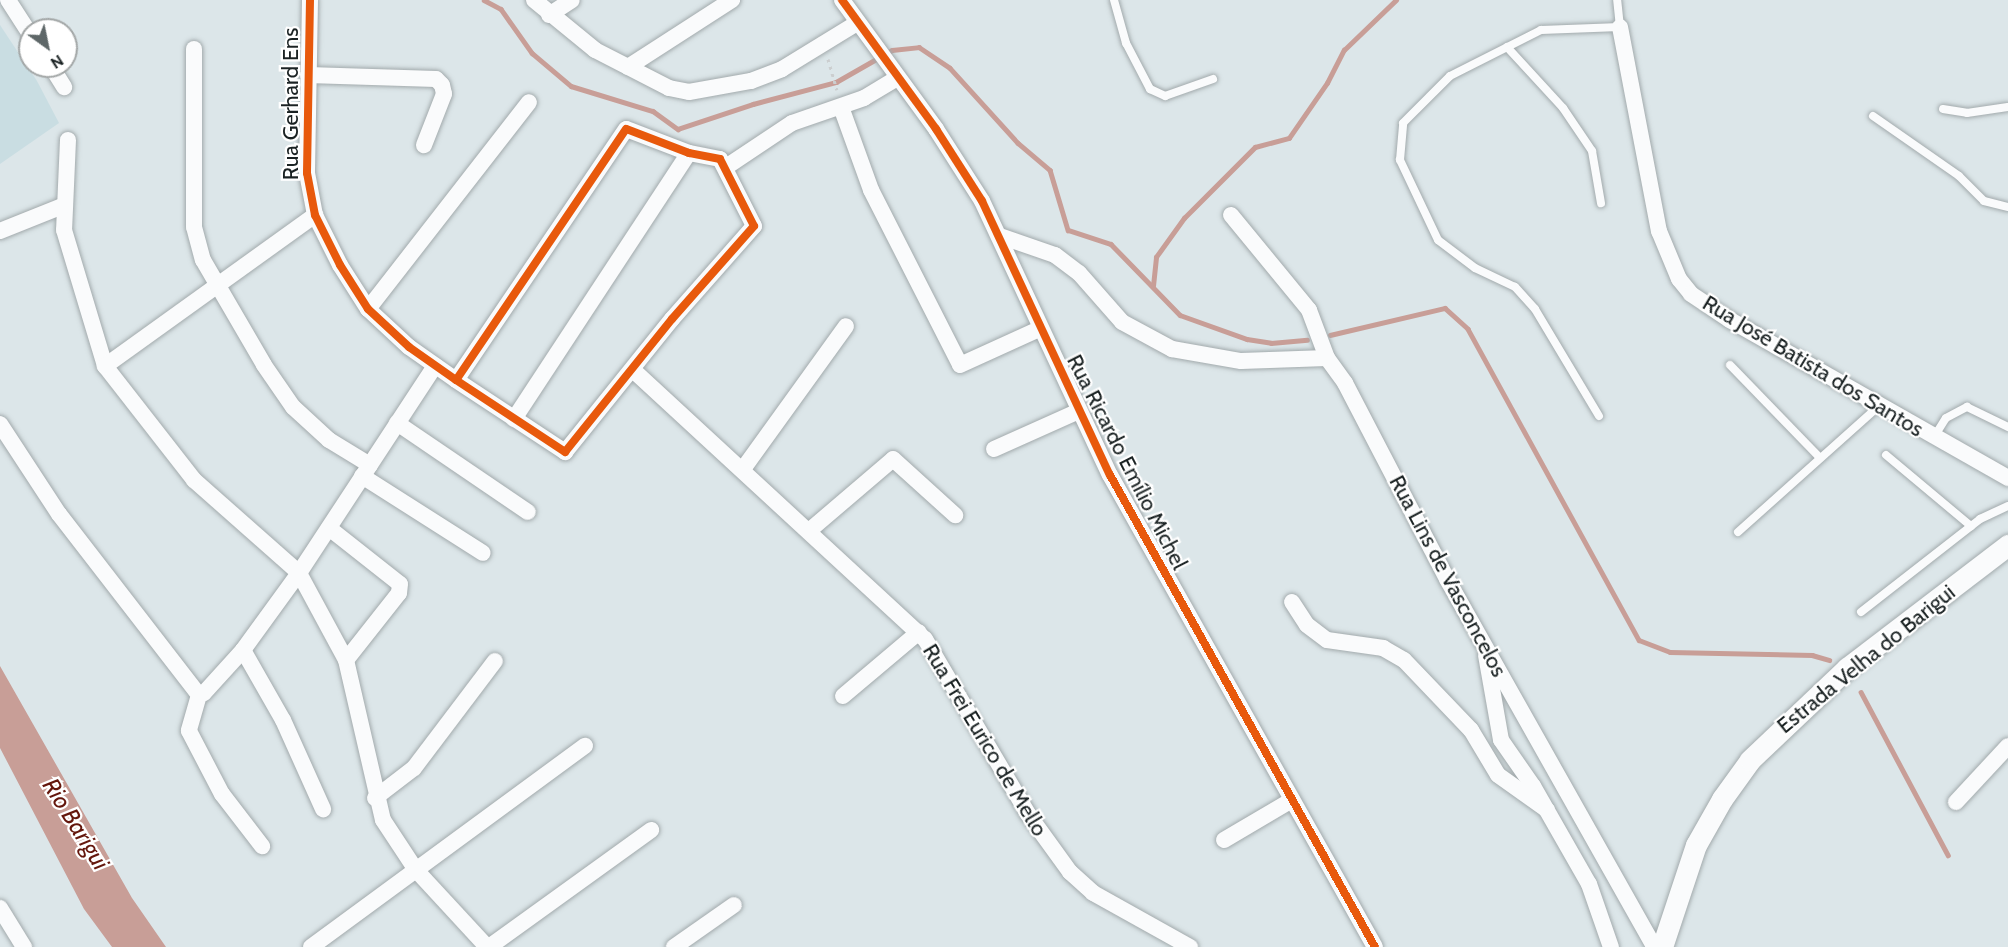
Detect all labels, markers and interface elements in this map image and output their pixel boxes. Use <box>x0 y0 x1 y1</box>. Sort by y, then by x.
north arrow <box>18 18 78 78</box>
street label: Rua Gerhard Ens <box>278 28 304 180</box>
text: N <box>47 51 67 73</box>
street label: Rua José Batista dos Santos <box>1698 290 1928 442</box>
street label: Rua Ricardo Emílio Michel <box>1061 350 1193 574</box>
street label: Rua Lins de Vasconcelos <box>1384 471 1512 681</box>
street label: Estrada Velha do Barigui <box>1772 579 1960 739</box>
street label: Rua Frei Eurico de Mello <box>917 639 1053 841</box>
water label: Rio Barigui <box>37 773 115 875</box>

